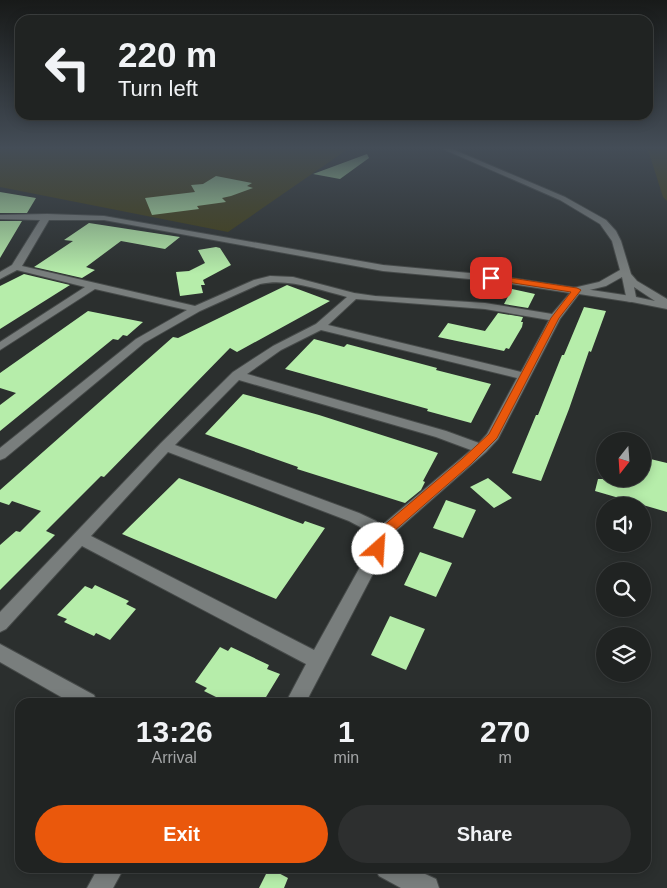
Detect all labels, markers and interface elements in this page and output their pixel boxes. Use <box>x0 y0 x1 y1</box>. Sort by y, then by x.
icon: left <box>35 35 100 100</box>
text: 220 m <box>118 35 217 74</box>
text: Turn left <box>118 76 198 101</box>
pin <box>470 257 512 299</box>
icon: arrive <box>477 264 505 292</box>
north arrow <box>596 432 651 488</box>
map controls <box>596 432 651 682</box>
button: sound <box>596 497 651 552</box>
position arrow <box>351 522 403 574</box>
button: search <box>596 562 651 617</box>
button: layers <box>596 627 651 682</box>
text: 13:26 <box>136 715 213 748</box>
text: 1 <box>338 715 355 748</box>
text: 270 <box>480 715 530 748</box>
text: Arrival <box>152 749 197 766</box>
text: min <box>333 749 359 766</box>
text: m <box>498 749 512 766</box>
button: Exit <box>35 805 328 863</box>
button: Share <box>338 805 631 863</box>

